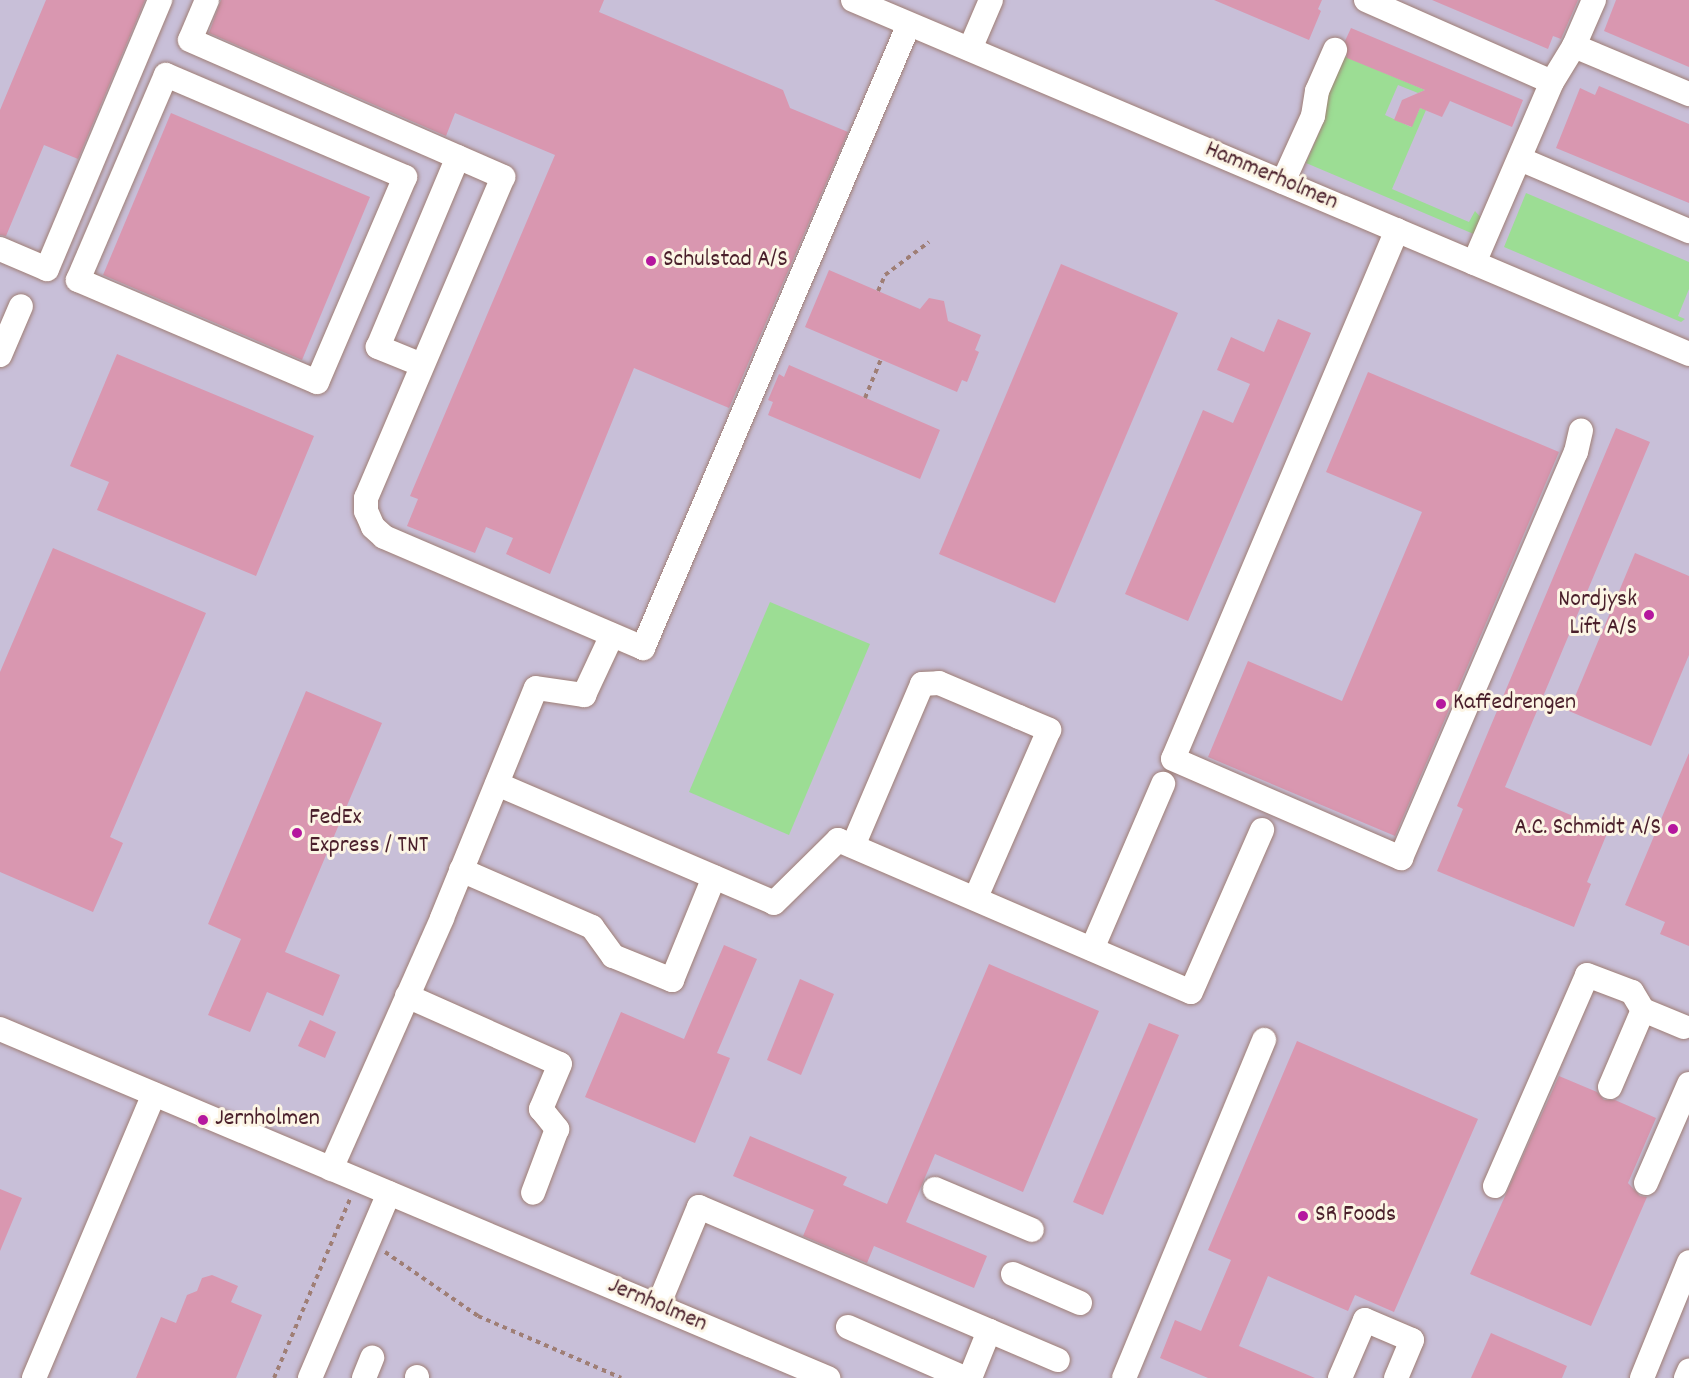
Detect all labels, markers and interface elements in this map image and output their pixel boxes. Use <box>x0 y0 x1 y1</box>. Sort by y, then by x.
street label: Hammerholmen <box>1200 136 1342 218</box>
place label: Schulstad A/S <box>663 247 788 275</box>
marker: Schulstad A/S <box>644 254 658 268</box>
place label: Nordjysk Lift A/S <box>1558 587 1637 643</box>
marker: Nordjysk Lift A/S <box>1642 608 1656 622</box>
place label: Kaffedrengen <box>1453 690 1576 718</box>
marker: Kaffedrengen <box>1434 697 1448 711</box>
place label: FedEx Express / TNT <box>309 805 428 861</box>
place label: A.C. Schmidt A/S <box>1514 815 1661 843</box>
marker: A.C. Schmidt A/S <box>1666 822 1680 836</box>
marker: FedEx Express / TNT <box>290 826 304 840</box>
place label: Jernholmen <box>215 1106 320 1134</box>
marker: Jernholmen <box>196 1113 210 1127</box>
place label: SR Foods <box>1315 1202 1396 1230</box>
marker: SR Foods <box>1296 1209 1310 1223</box>
street label: Jernholmen <box>603 1272 711 1340</box>

